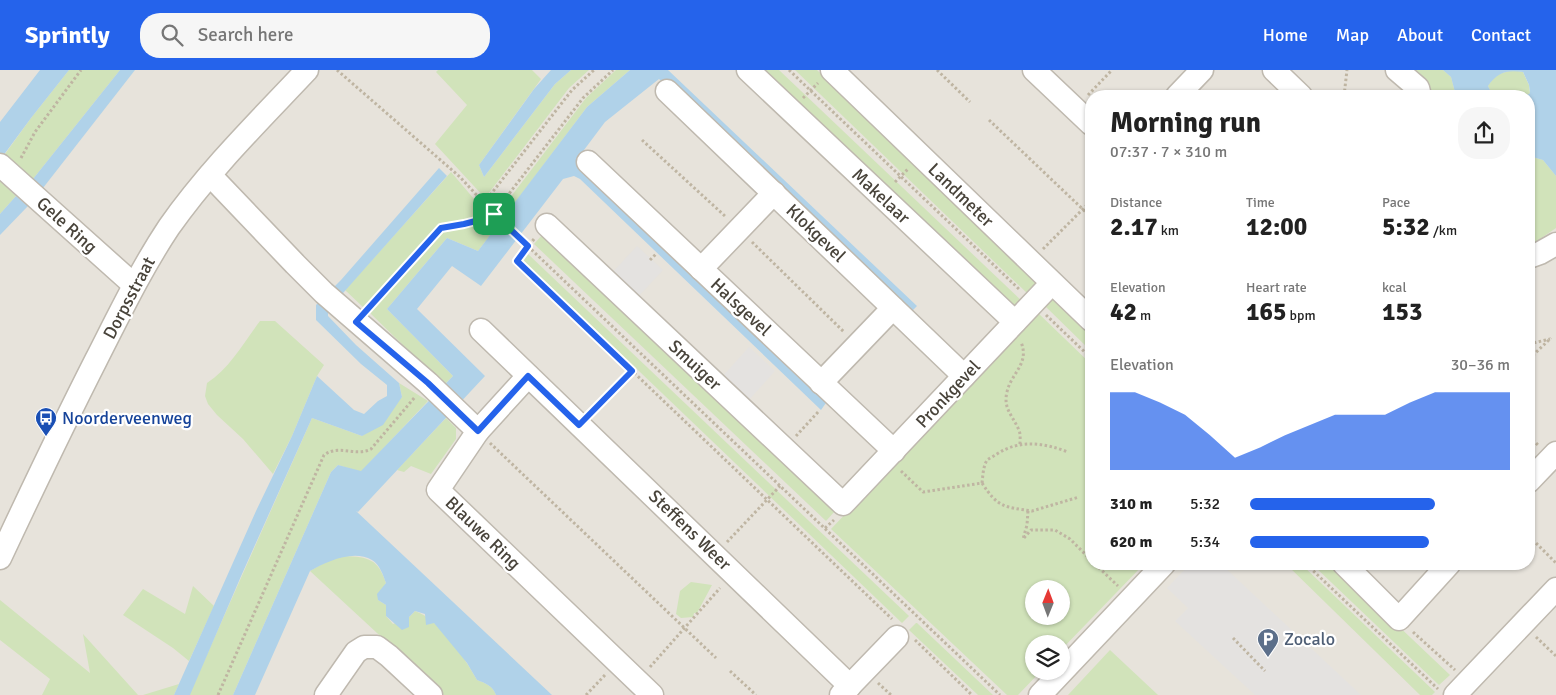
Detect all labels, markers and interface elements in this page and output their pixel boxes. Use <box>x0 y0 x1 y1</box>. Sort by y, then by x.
search box <box>140 13 490 58</box>
text: Sprintly <box>25 20 110 50</box>
icon: search <box>158 21 186 49</box>
text: Search here <box>198 23 294 47</box>
text: Home <box>1263 24 1308 46</box>
text: Map <box>1336 24 1369 46</box>
text: About <box>1397 24 1443 46</box>
text: Contact <box>1471 24 1531 46</box>
text: Morning run <box>1110 106 1261 140</box>
button: share <box>1458 107 1510 159</box>
text: 07:37 · 7 × 310 m <box>1110 142 1227 162</box>
street label: Landmeter <box>924 158 999 232</box>
street label: Makelaar <box>847 164 915 229</box>
street label: Gele Ring <box>32 192 102 258</box>
pin <box>473 193 515 235</box>
text: Distance <box>1110 194 1162 211</box>
text: Time <box>1246 194 1275 211</box>
text: Pace <box>1382 194 1410 211</box>
street label: Klokgevel <box>782 199 850 267</box>
icon: arrive <box>480 200 508 228</box>
text: 2.17 <box>1110 211 1158 242</box>
text: 12:00 <box>1246 211 1307 242</box>
text: 5:32 <box>1382 211 1430 242</box>
text: km <box>1158 222 1179 239</box>
text: /km <box>1430 222 1457 239</box>
street label: Dorpsstraat <box>98 253 160 343</box>
street label: Halsgevel <box>706 273 776 341</box>
text: Elevation <box>1110 279 1166 296</box>
text: Heart rate <box>1246 279 1307 296</box>
text: kcal <box>1382 279 1407 296</box>
text: 42 <box>1110 296 1137 327</box>
text: 165 <box>1246 296 1287 327</box>
text: 153 <box>1382 296 1423 327</box>
text: m <box>1137 307 1151 324</box>
text: bpm <box>1287 307 1316 324</box>
street label: Smuiger <box>664 335 726 395</box>
text: Elevation <box>1110 355 1174 375</box>
text: 30–36 m <box>1451 355 1510 375</box>
street label: Pronkgevel <box>911 356 985 432</box>
bus stop icon: Noorderveenweg <box>34 406 58 437</box>
place label: Noorderveenweg <box>62 407 192 429</box>
street label: Steffens Weer <box>644 485 736 575</box>
street label: Blauwe Ring <box>441 492 525 574</box>
text: 310 m <box>1110 494 1152 514</box>
text: 5:32 <box>1190 494 1220 514</box>
text: 620 m <box>1110 532 1152 552</box>
text: 5:34 <box>1190 532 1220 552</box>
north arrow <box>1025 580 1070 625</box>
map controls <box>1025 580 1070 680</box>
parking icon: Zocalo <box>1256 627 1280 658</box>
place label: Zocalo <box>1284 628 1335 650</box>
button: layers <box>1025 635 1070 680</box>

